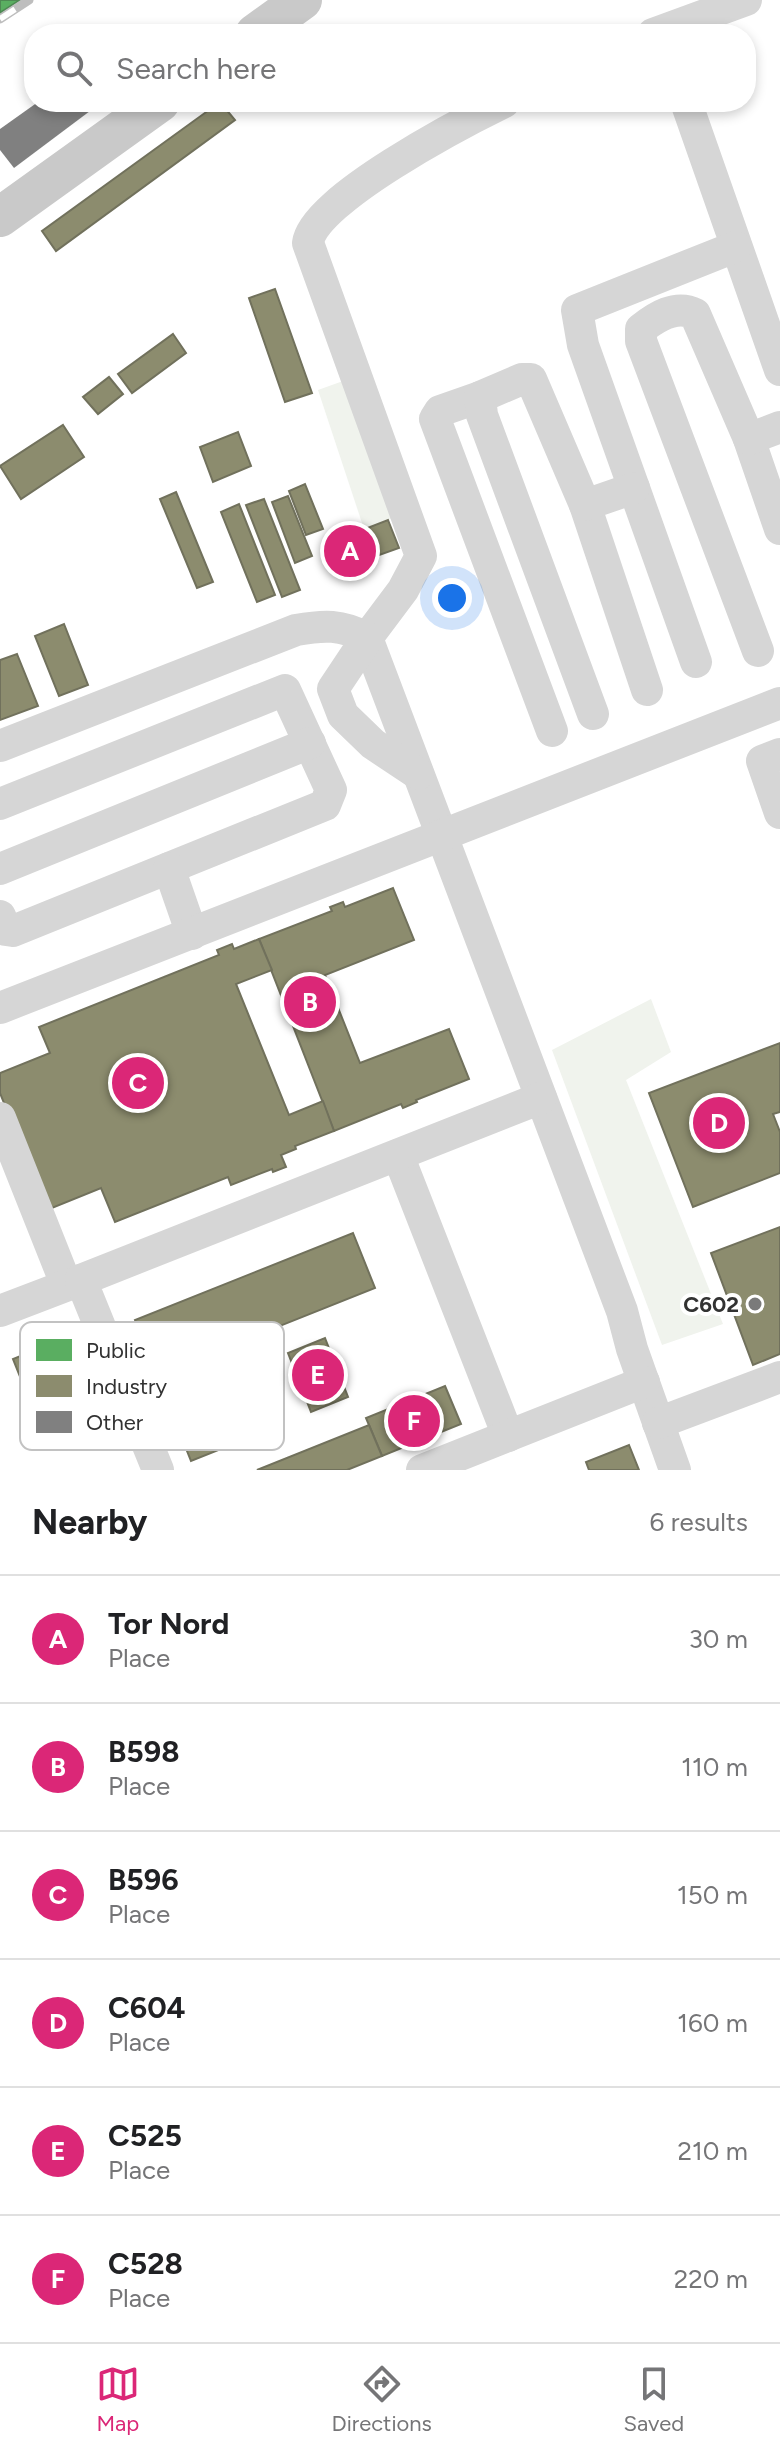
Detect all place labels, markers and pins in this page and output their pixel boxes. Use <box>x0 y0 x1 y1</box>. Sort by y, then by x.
pin: A <box>324 521 376 581</box>
pin: B <box>284 972 336 1032</box>
pin: C <box>112 1053 164 1113</box>
pin: D <box>693 1093 745 1153</box>
place label: C602 <box>683 1291 739 1318</box>
marker: C602 <box>746 1295 764 1313</box>
pin: E <box>292 1345 344 1405</box>
pin: F <box>388 1391 440 1451</box>

